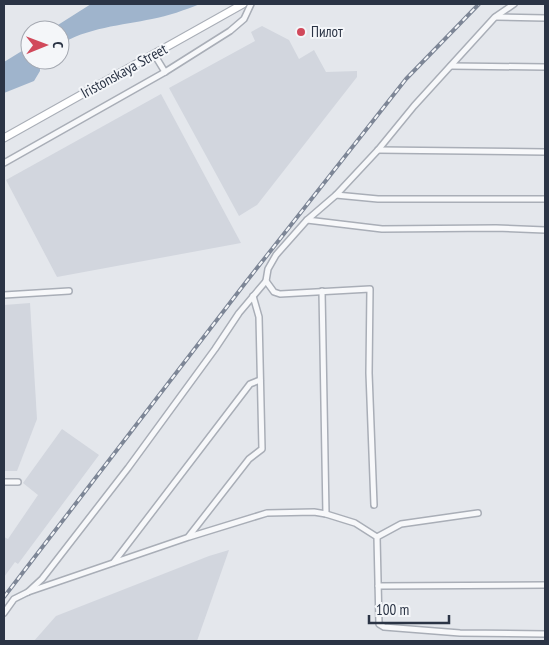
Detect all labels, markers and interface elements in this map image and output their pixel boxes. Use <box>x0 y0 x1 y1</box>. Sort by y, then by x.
north arrow <box>20 20 70 70</box>
place label: Пилот <box>311 22 343 41</box>
marker: Пилот <box>295 26 307 38</box>
street label: Iristonskaya Street <box>77 39 170 102</box>
text: С <box>49 41 67 49</box>
scale bar <box>369 592 449 624</box>
text: 100 m <box>376 600 409 619</box>

